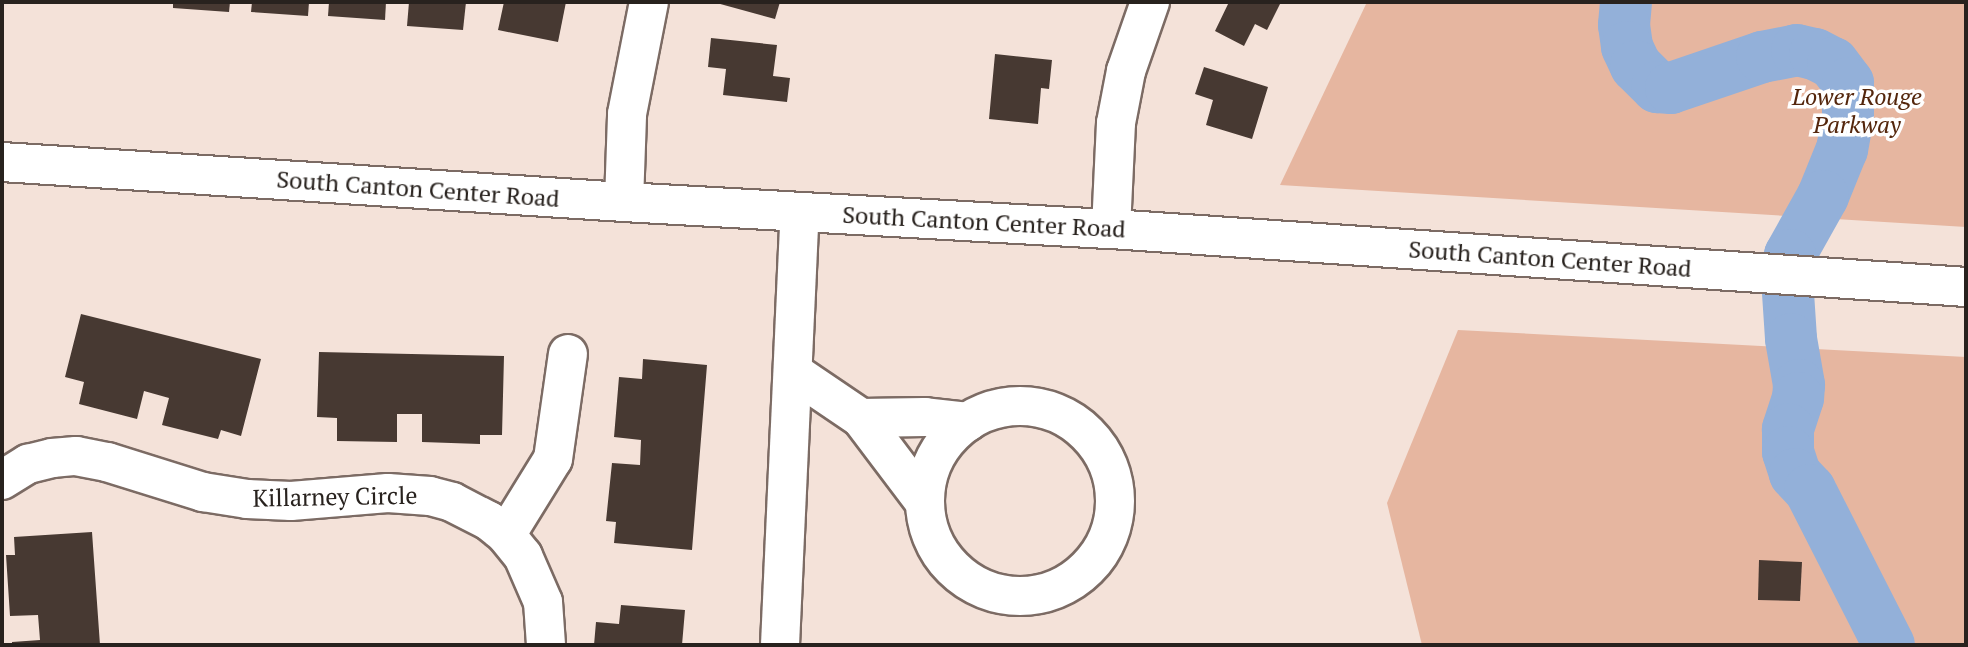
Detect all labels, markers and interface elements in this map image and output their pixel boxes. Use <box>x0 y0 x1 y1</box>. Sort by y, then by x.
park label: Lower Rouge Parkway <box>1792 83 1922 139</box>
street label: South Canton Center Road <box>276 165 560 213</box>
street label: South Canton Center Road <box>842 200 1126 244</box>
street label: South Canton Center Road <box>1408 235 1692 283</box>
street label: Killarney Circle <box>252 481 418 513</box>

